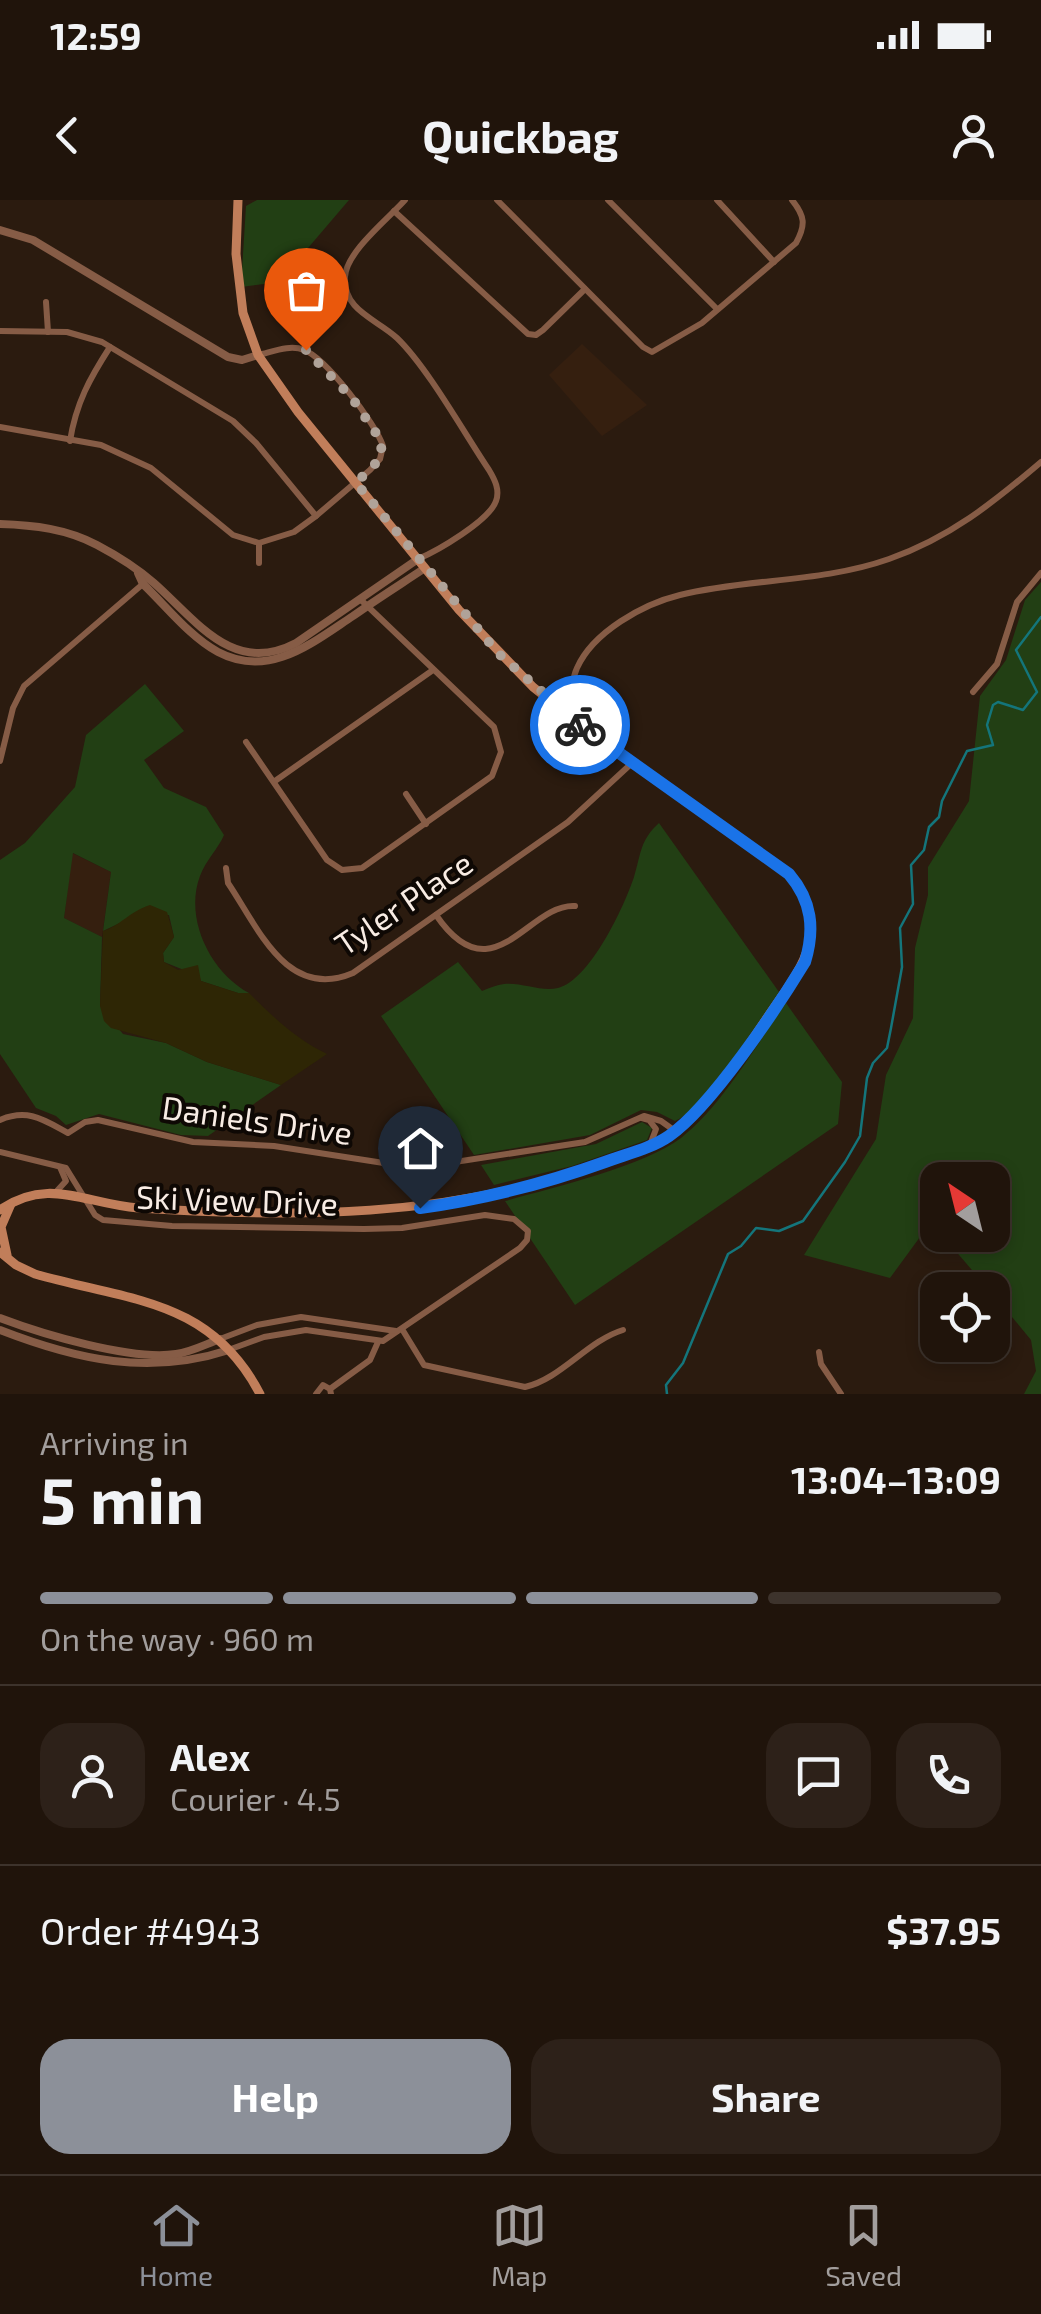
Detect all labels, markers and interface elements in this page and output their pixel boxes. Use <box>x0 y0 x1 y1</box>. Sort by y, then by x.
text: 12:59 <box>50 12 142 58</box>
icon: back <box>40 108 95 163</box>
text: Quickbag <box>422 108 619 162</box>
icon: person <box>946 108 1001 163</box>
pin <box>264 248 349 351</box>
icon: bag <box>279 263 334 318</box>
courier <box>530 675 630 775</box>
icon: bike <box>553 698 608 753</box>
street label: Tyler Place <box>327 842 479 962</box>
street label: Daniels Drive <box>160 1087 355 1151</box>
pin <box>378 1106 463 1209</box>
icon: home <box>393 1121 448 1176</box>
north arrow <box>920 1162 1010 1252</box>
map controls <box>920 1162 1010 1362</box>
street label: Ski View Drive <box>135 1176 339 1222</box>
button: locate <box>920 1272 1010 1362</box>
text: Arriving in <box>40 1423 189 1461</box>
text: 13:04–13:09 <box>791 1456 1001 1502</box>
text: 5 min <box>40 1459 204 1537</box>
text: On the way · 960 m <box>40 1619 314 1657</box>
button: person <box>40 1723 145 1828</box>
button: chat <box>766 1723 871 1828</box>
button: phone <box>896 1723 1001 1828</box>
text: Alex <box>170 1733 250 1779</box>
text: Courier · 4.5 <box>170 1779 341 1817</box>
text: Order #4943 <box>40 1907 261 1953</box>
text: $37.95 <box>886 1907 1001 1953</box>
button: Help <box>40 2039 511 2154</box>
button: Share <box>531 2039 1001 2154</box>
tab: Home <box>139 2198 213 2292</box>
tab: Map <box>491 2198 547 2292</box>
tab: Saved <box>825 2198 902 2292</box>

